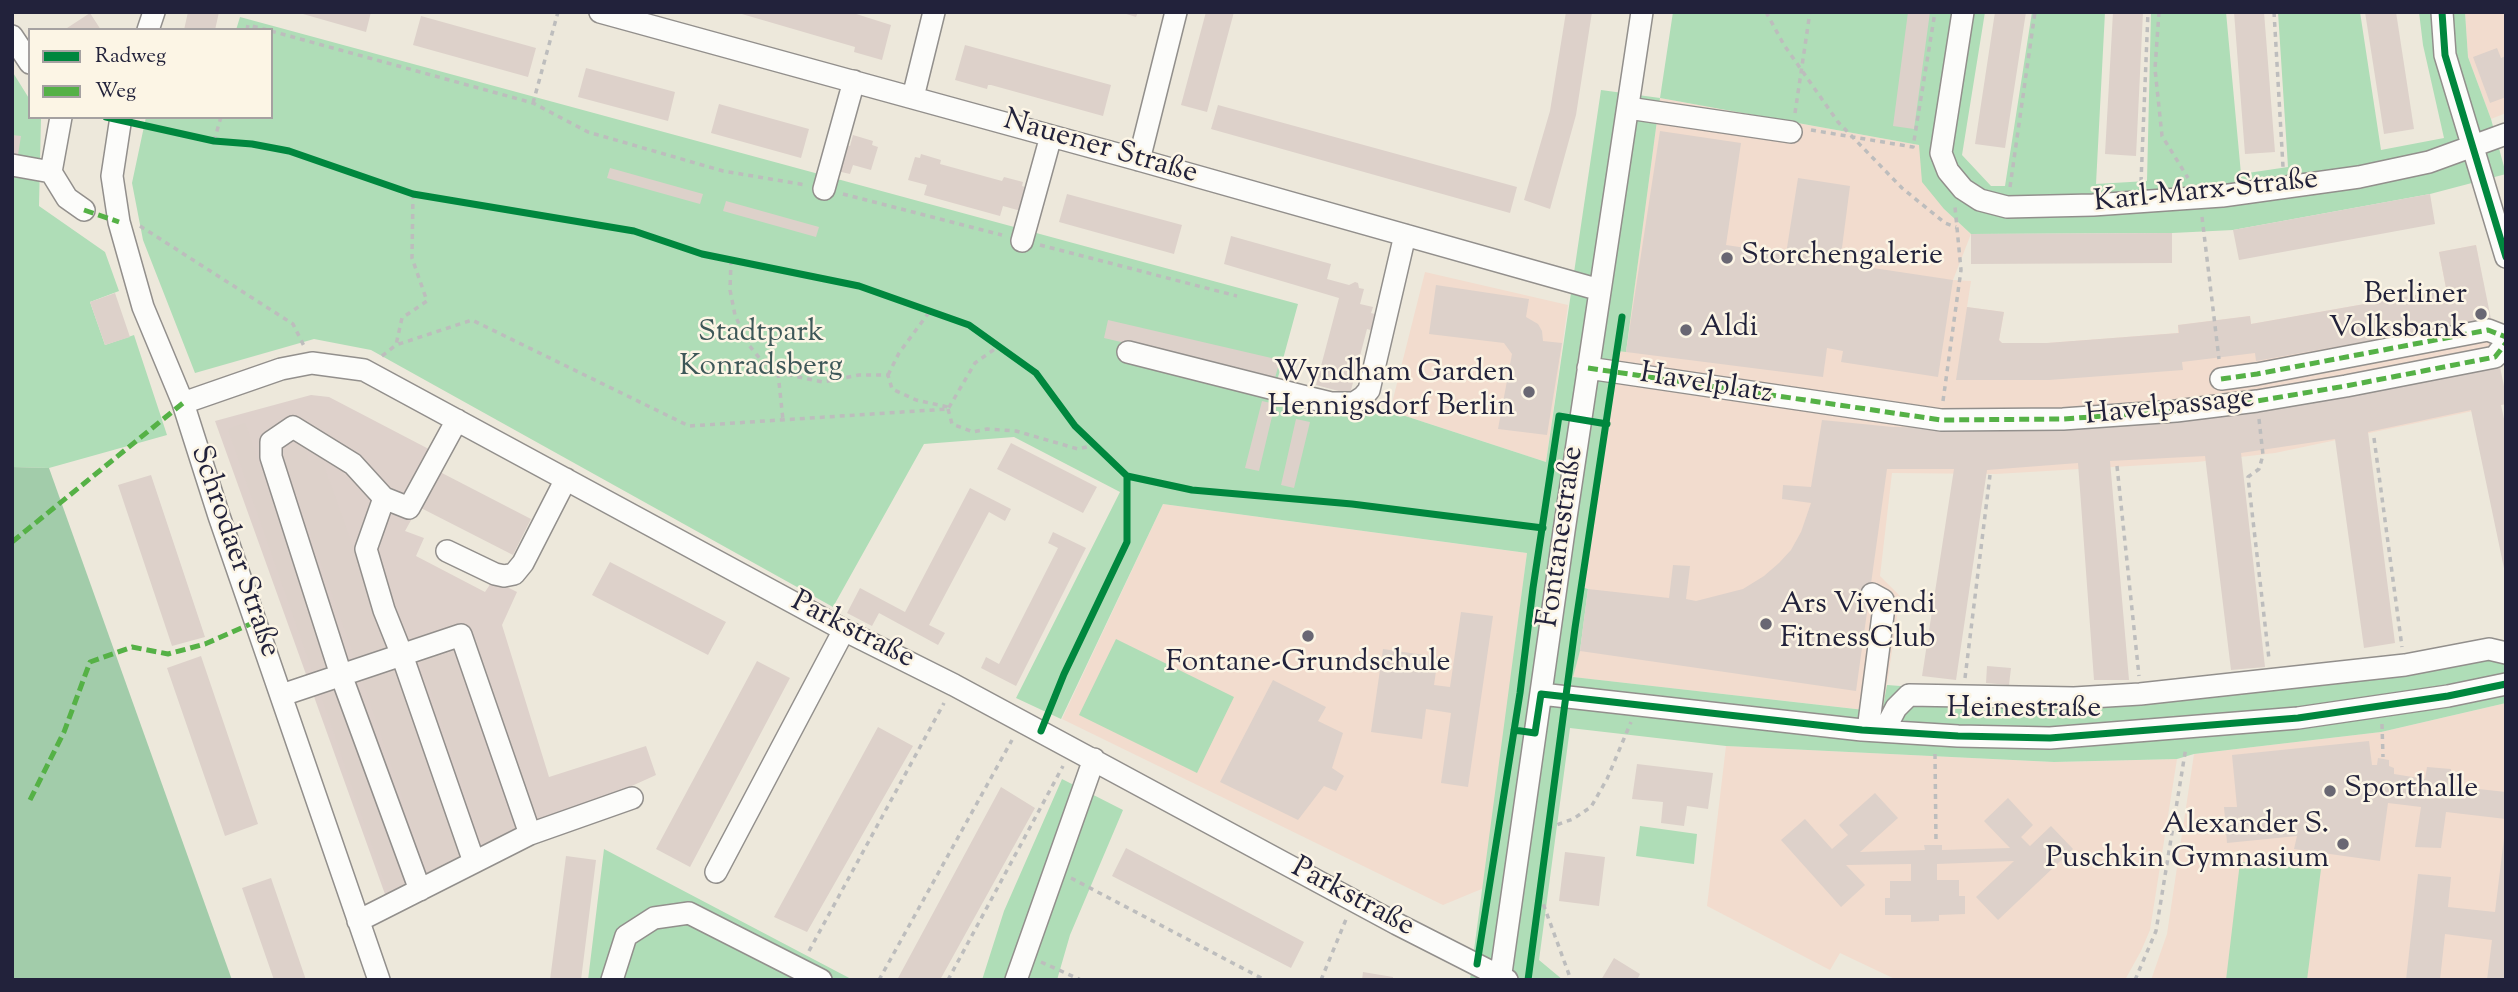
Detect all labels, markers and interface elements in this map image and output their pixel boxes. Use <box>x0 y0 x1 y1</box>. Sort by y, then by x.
legend <box>28 28 273 119</box>
text: Radweg <box>95 42 166 72</box>
text: Weg <box>95 77 136 107</box>
street label: Nauener Straße <box>999 104 1201 194</box>
street label: Karl-Marx-Straße <box>2092 163 2320 223</box>
place label: Storchengalerie <box>1741 240 1943 276</box>
marker: Storchengalerie <box>1719 250 1735 266</box>
place label: Berliner Volksbank <box>2329 279 2467 350</box>
marker: Berliner Volksbank <box>2473 306 2489 322</box>
place label: Aldi <box>1700 312 1758 348</box>
park label: Stadtpark Konradsberg <box>679 317 843 388</box>
marker: Aldi <box>1678 322 1694 338</box>
place label: Wyndham Garden Hennigsdorf Berlin <box>1267 357 1515 428</box>
street label: Havelplatz <box>1637 358 1775 414</box>
street label: Havelpassage <box>2084 382 2256 436</box>
marker: Wyndham Garden Hennigsdorf Berlin <box>1521 384 1537 400</box>
street label: Schrodaer Straße <box>180 442 286 662</box>
street label: Fontanestraße <box>1532 444 1594 630</box>
street label: Parkstraße <box>784 585 920 679</box>
place label: Ars Vivendi FitnessClub <box>1780 589 1936 660</box>
marker: Ars Vivendi FitnessClub <box>1758 616 1774 632</box>
marker: Fontane-Grundschule <box>1300 628 1316 644</box>
place label: Fontane-Grundschule <box>1166 647 1450 683</box>
street label: Heinestraße <box>1947 693 2101 729</box>
place label: Sporthalle <box>2344 773 2478 809</box>
marker: Sporthalle <box>2322 783 2338 799</box>
place label: Alexander S. Puschkin Gymnasium <box>2045 809 2329 880</box>
marker: Alexander S. Puschkin Gymnasium <box>2335 836 2351 852</box>
street label: Parkstraße <box>1284 852 1420 946</box>

